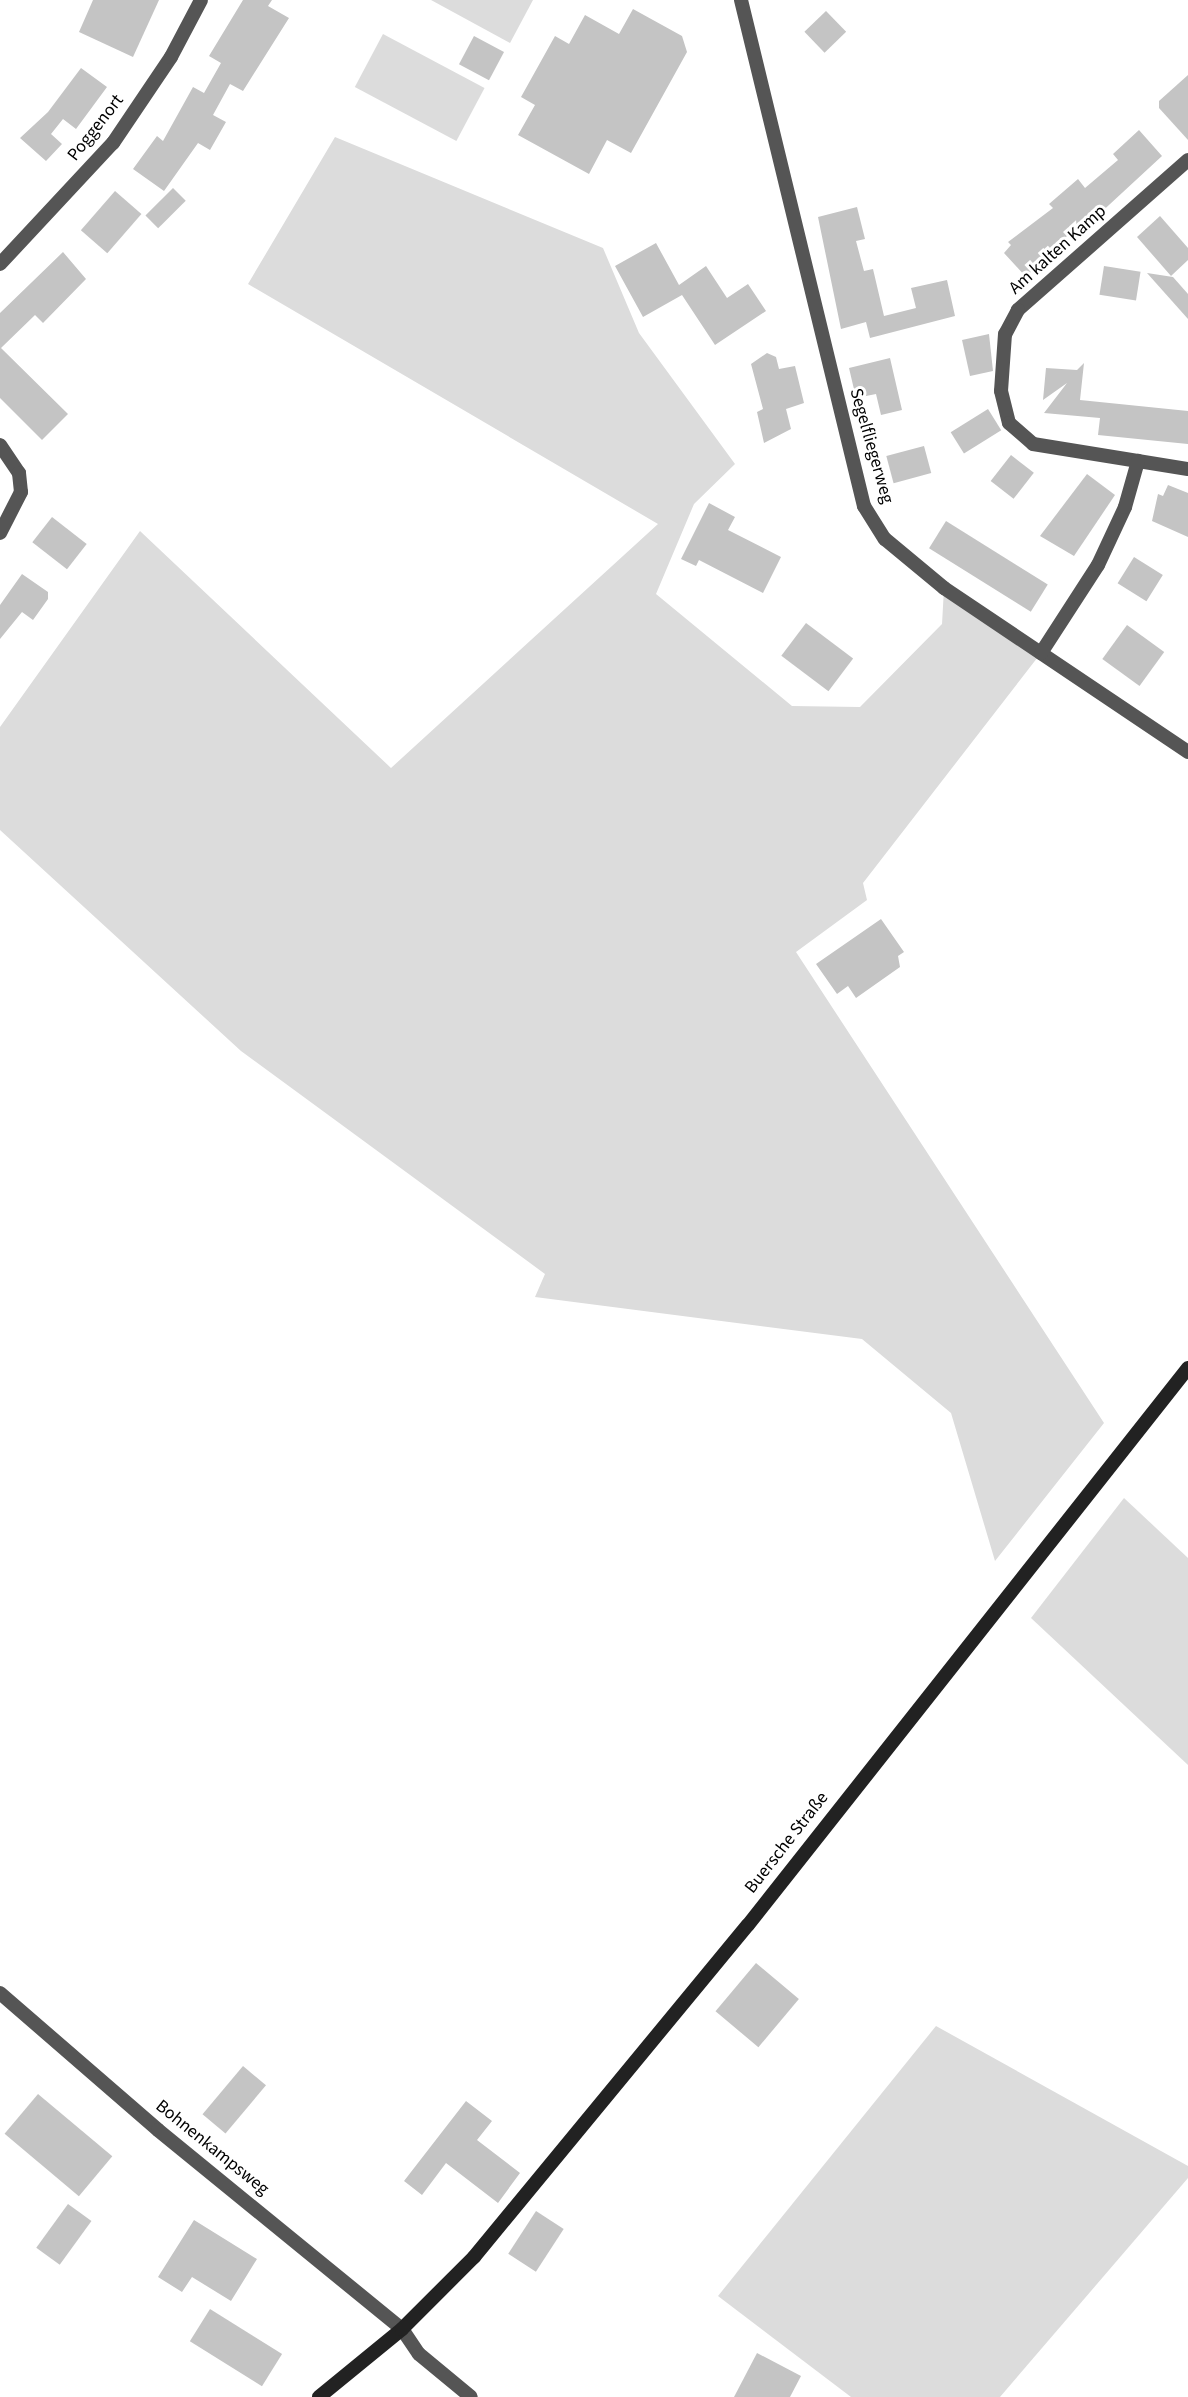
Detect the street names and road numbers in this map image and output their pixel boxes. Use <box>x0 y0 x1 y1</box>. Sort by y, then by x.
street label: Poggenort <box>63 91 129 165</box>
street label: Am kalten Kamp <box>1005 201 1111 299</box>
street label: Segelfliegerweg <box>844 386 898 506</box>
street label: Buersche Straße <box>741 1788 833 1898</box>
street label: Bohnenkampsweg <box>151 2096 273 2200</box>

